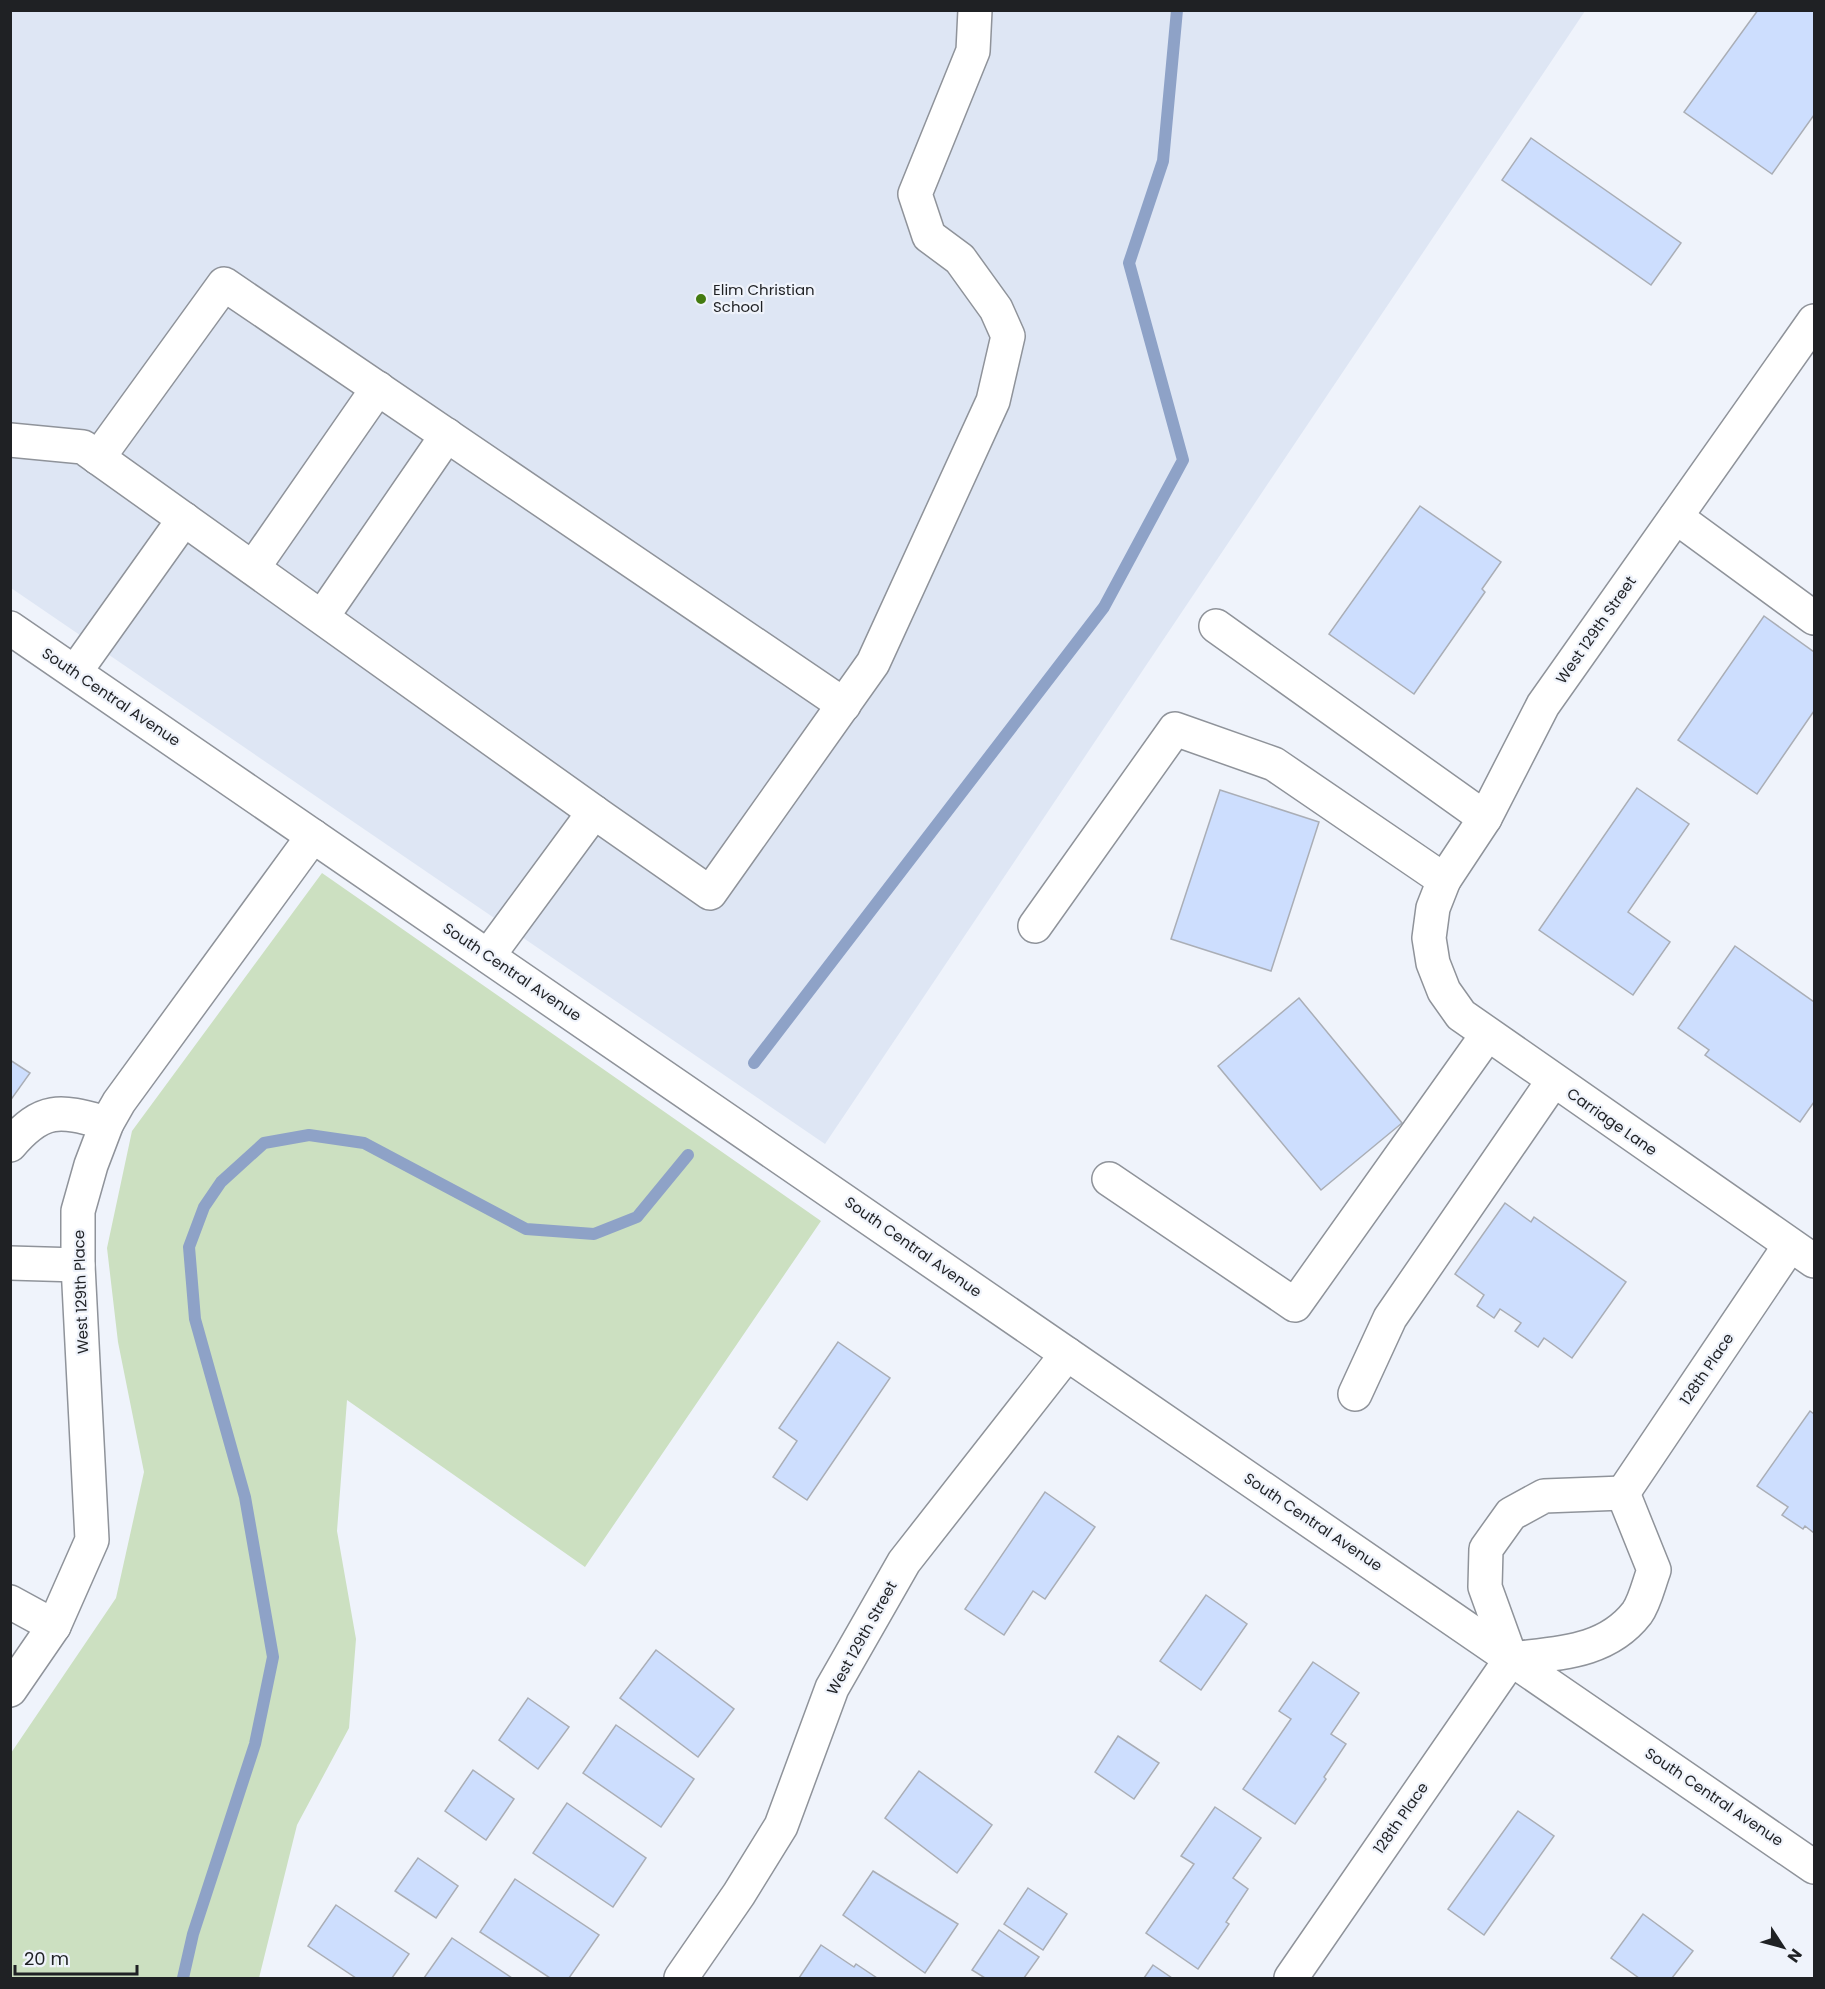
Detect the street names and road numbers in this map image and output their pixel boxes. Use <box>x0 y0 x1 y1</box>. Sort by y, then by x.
street label: West 129th Street <box>1551 572 1641 688</box>
street label: South Central Avenue <box>38 642 185 751</box>
street label: South Central Avenue <box>439 917 586 1026</box>
street label: Carriage Lane <box>1563 1083 1662 1161</box>
street label: South Central Avenue <box>841 1191 986 1302</box>
street label: West 129th Place <box>68 1230 93 1354</box>
street label: 128th Place <box>1675 1328 1738 1409</box>
street label: South Central Avenue <box>1240 1467 1387 1576</box>
street label: West 129th Street <box>822 1577 902 1698</box>
street label: South Central Avenue <box>1641 1742 1788 1851</box>
street label: 128th Place <box>1368 1778 1433 1858</box>

